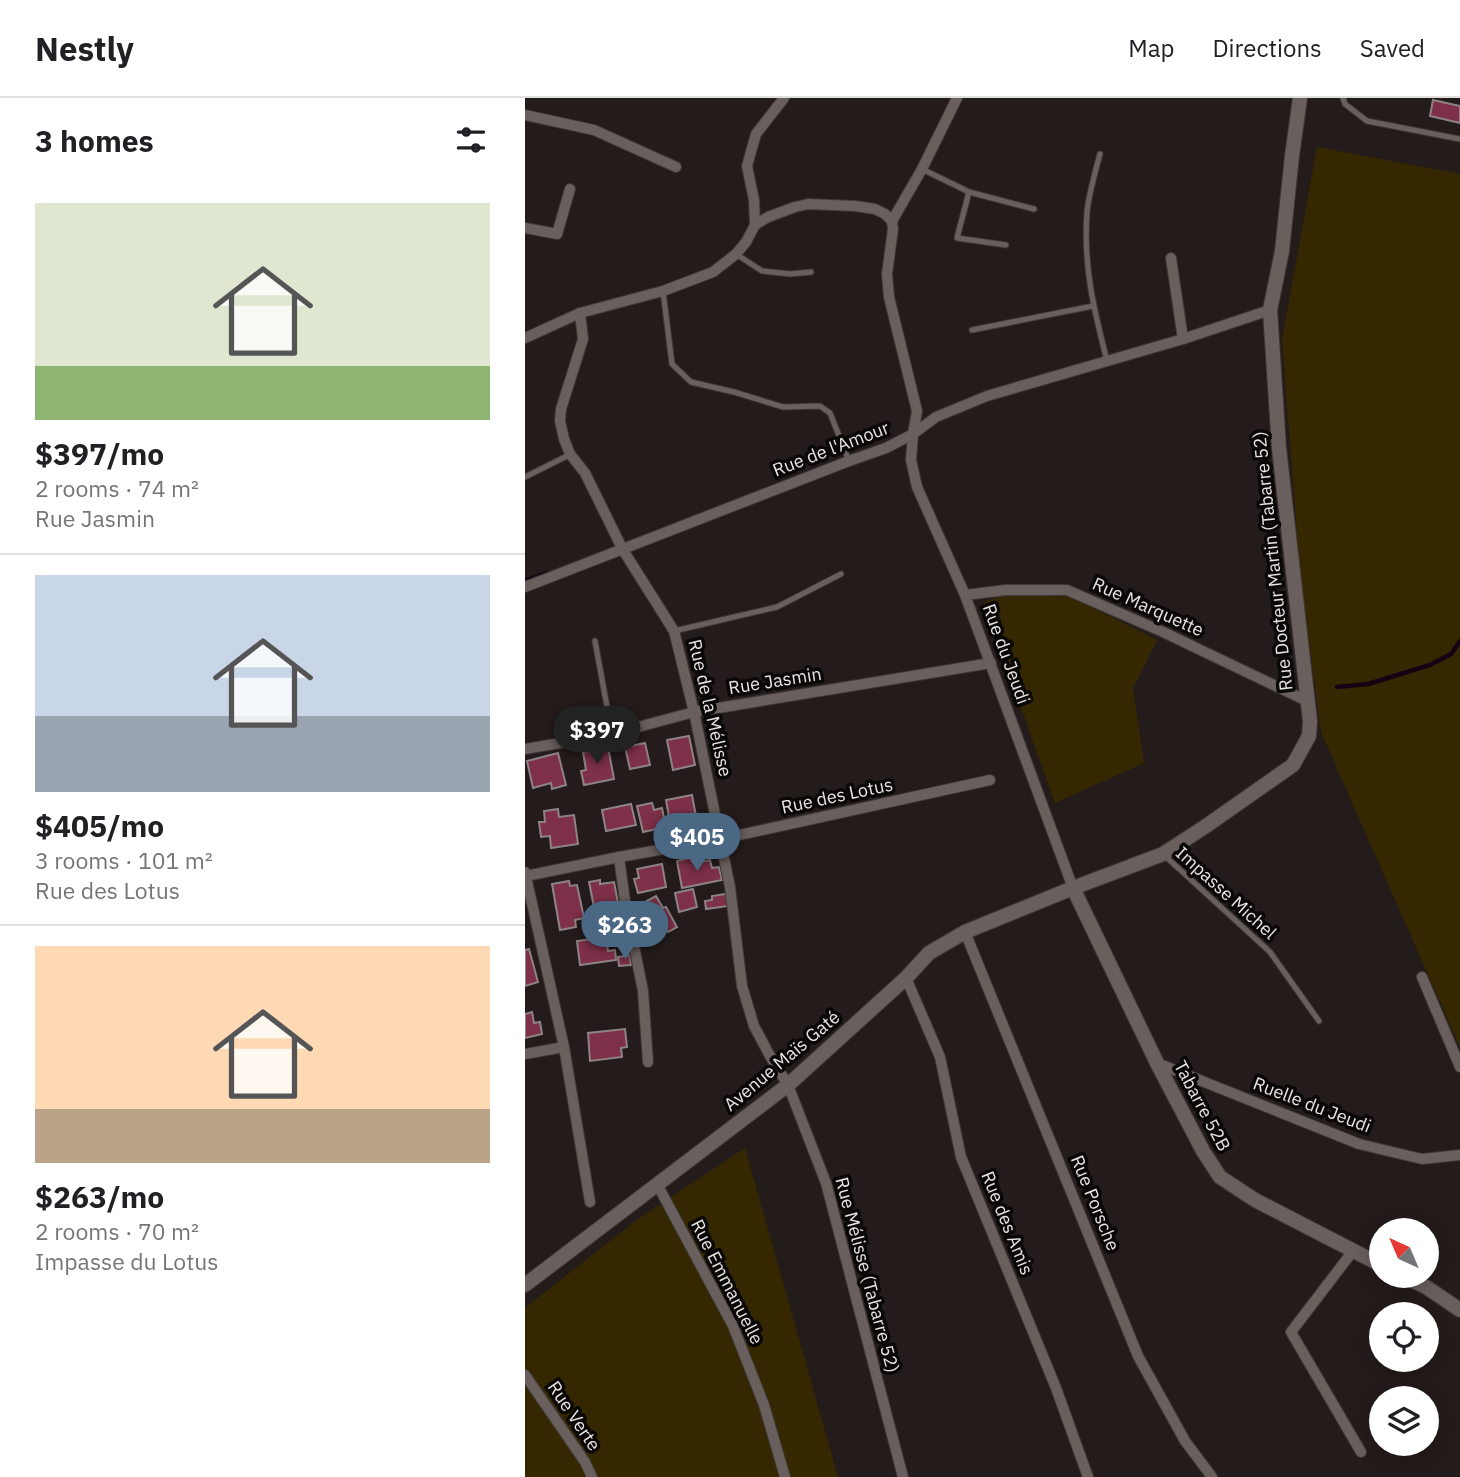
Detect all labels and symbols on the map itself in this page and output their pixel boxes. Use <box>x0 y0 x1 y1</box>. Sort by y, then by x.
street label: Rue de l'Amour <box>769 416 893 481</box>
street label: Rue Docteur Martin (Tabarre 52) <box>1247 430 1298 692</box>
street label: Rue Marquette <box>1089 572 1208 641</box>
street label: Rue du Jeudi <box>978 601 1035 707</box>
street label: Rue de la Mélisse <box>683 637 738 779</box>
street label: Rue Jasmin <box>727 662 823 699</box>
pin: $397 <box>556 706 638 766</box>
street label: Rue des Lotus <box>779 772 895 819</box>
pin: $405 <box>656 814 738 873</box>
street label: Impasse Michel <box>1171 841 1282 944</box>
pin: $263 <box>584 902 666 961</box>
street label: Avenue Maïs Gaté <box>719 1005 844 1116</box>
street label: Tabarre 52B <box>1169 1057 1236 1155</box>
street label: Ruelle du Jeudi <box>1250 1071 1374 1138</box>
street label: Rue Porsche <box>1066 1152 1125 1254</box>
street label: Rue des Amis <box>976 1168 1039 1278</box>
street label: Rue Mélisse (Tabarre 52) <box>830 1175 905 1375</box>
street label: Rue Emmanuelle <box>686 1215 769 1348</box>
north arrow <box>1369 1218 1439 1288</box>
street label: Rue Verte <box>543 1377 606 1455</box>

